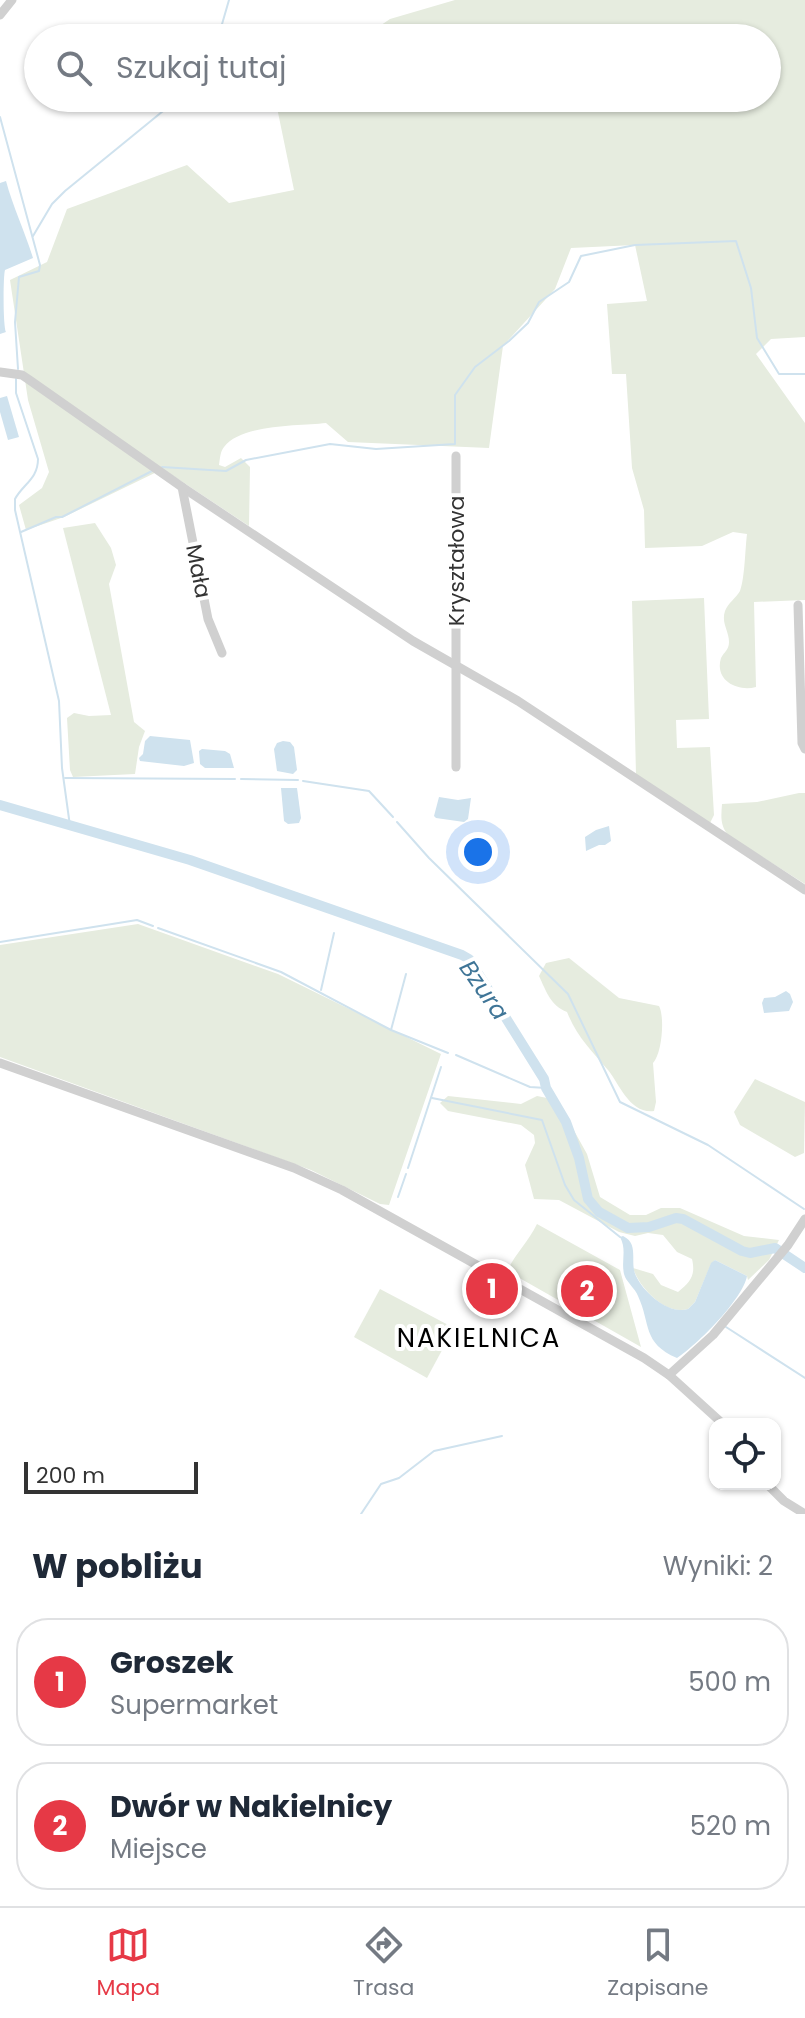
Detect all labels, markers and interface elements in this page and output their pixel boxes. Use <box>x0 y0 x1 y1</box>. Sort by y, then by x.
search box <box>24 24 781 112</box>
icon: search <box>52 46 96 90</box>
text: Szukaj tutaj <box>116 46 286 89</box>
street label: Kryształowa <box>441 496 472 626</box>
street label: Mała <box>178 542 219 601</box>
your location <box>458 832 498 872</box>
water label: Bzura <box>452 953 517 1026</box>
pin: 1 <box>466 1259 518 1319</box>
pin: 2 <box>561 1261 613 1321</box>
district label: NAKIELNICA <box>397 1320 561 1356</box>
map controls <box>709 1418 781 1490</box>
button: locate <box>709 1418 781 1490</box>
scale bar <box>24 1458 198 1494</box>
text: 200 m <box>36 1460 105 1491</box>
text: W pobliżu <box>32 1542 203 1590</box>
text: Wyniki: 2 <box>663 1548 773 1584</box>
text: Groszek <box>110 1641 233 1684</box>
text: 1 <box>55 1664 65 1700</box>
text: 500 m <box>688 1664 771 1700</box>
text: Supermarket <box>110 1687 278 1723</box>
text: Dwór w Nakielnicy <box>110 1785 392 1828</box>
text: 2 <box>53 1808 67 1844</box>
text: 520 m <box>690 1808 771 1844</box>
text: Miejsce <box>110 1831 207 1867</box>
tab: Mapa <box>96 1923 160 2004</box>
tab: Trasa <box>353 1923 414 2004</box>
tab: Zapisane <box>607 1923 709 2004</box>

